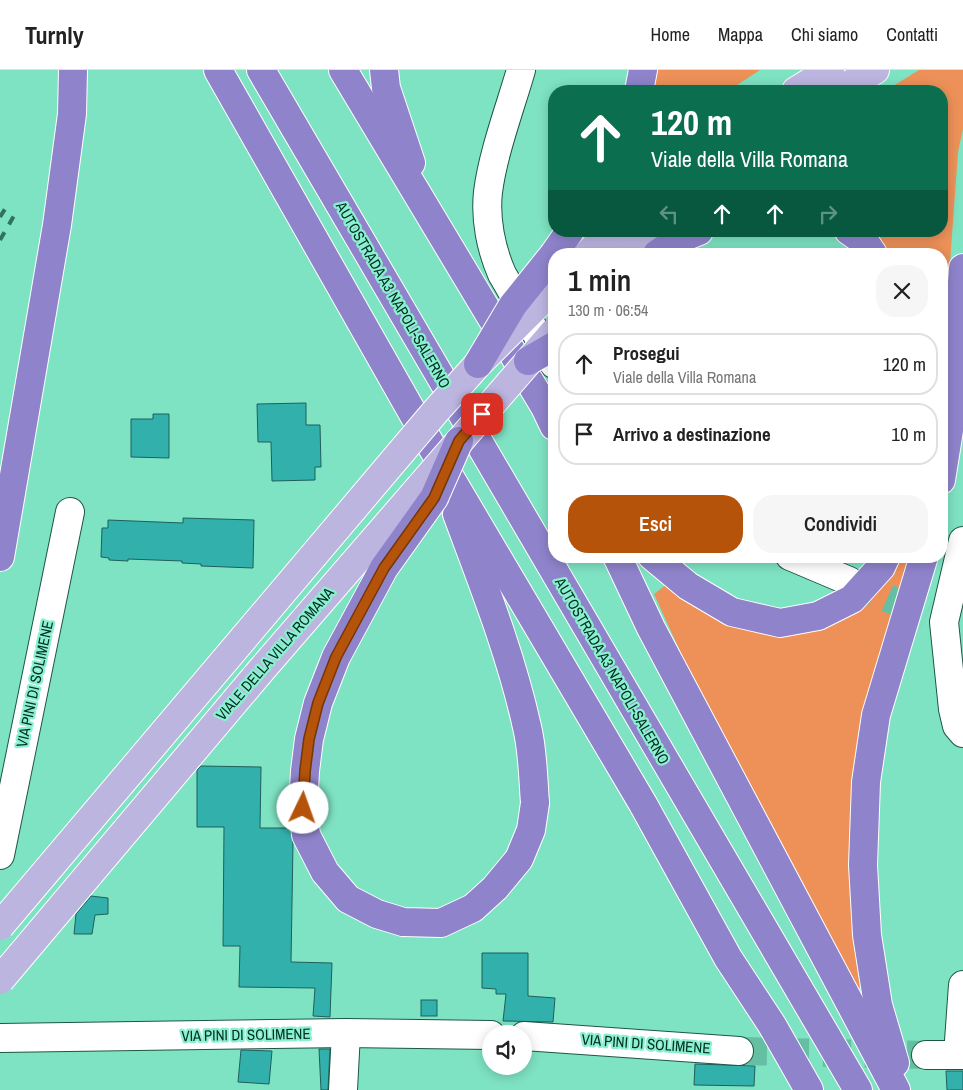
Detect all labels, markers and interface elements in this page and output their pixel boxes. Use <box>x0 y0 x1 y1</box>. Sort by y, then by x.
text: Turnly <box>25 19 84 51</box>
text: Home <box>651 22 690 47</box>
text: Mappa <box>718 22 763 47</box>
text: Chi siamo <box>791 22 858 47</box>
text: Contatti <box>886 22 938 47</box>
text: 120 m <box>651 99 732 146</box>
icon: ahead <box>568 105 633 170</box>
text: Viale della Villa Romana <box>651 144 848 174</box>
street label: AUTOSTRADA A3 NAPOLI-SALERNO <box>331 197 456 392</box>
icon: left <box>655 200 683 228</box>
icon: ahead <box>708 200 736 228</box>
icon: ahead <box>761 200 789 228</box>
icon: right <box>814 200 842 228</box>
text: 1 min <box>568 260 631 300</box>
button: close <box>876 265 928 317</box>
text: 130 m · 06:54 <box>568 299 648 321</box>
text: Prosegui <box>613 340 680 366</box>
icon: ahead <box>570 350 598 378</box>
text: 120 m <box>883 351 926 377</box>
text: Viale della Villa Romana <box>613 366 756 388</box>
pin <box>461 393 503 435</box>
icon: arrive <box>468 400 496 428</box>
icon: arrive <box>570 420 598 448</box>
text: Arrivo a destinazione <box>613 421 771 447</box>
text: 10 m <box>891 421 926 447</box>
button: Esci <box>568 495 743 553</box>
button: Condividi <box>753 495 928 553</box>
street label: AUTOSTRADA A3 NAPOLI-SALERNO <box>550 573 675 768</box>
street label: VIALE DELLA VILLA ROMANA <box>211 582 339 725</box>
street label: VIA PINI DI SOLIMENE <box>11 619 58 749</box>
position arrow <box>276 781 328 833</box>
street label: VIA PINI DI SOLIMENE <box>181 1023 311 1046</box>
map controls <box>482 1025 532 1075</box>
button: sound <box>482 1025 532 1075</box>
street label: VIA PINI DI SOLIMENE <box>581 1029 711 1058</box>

